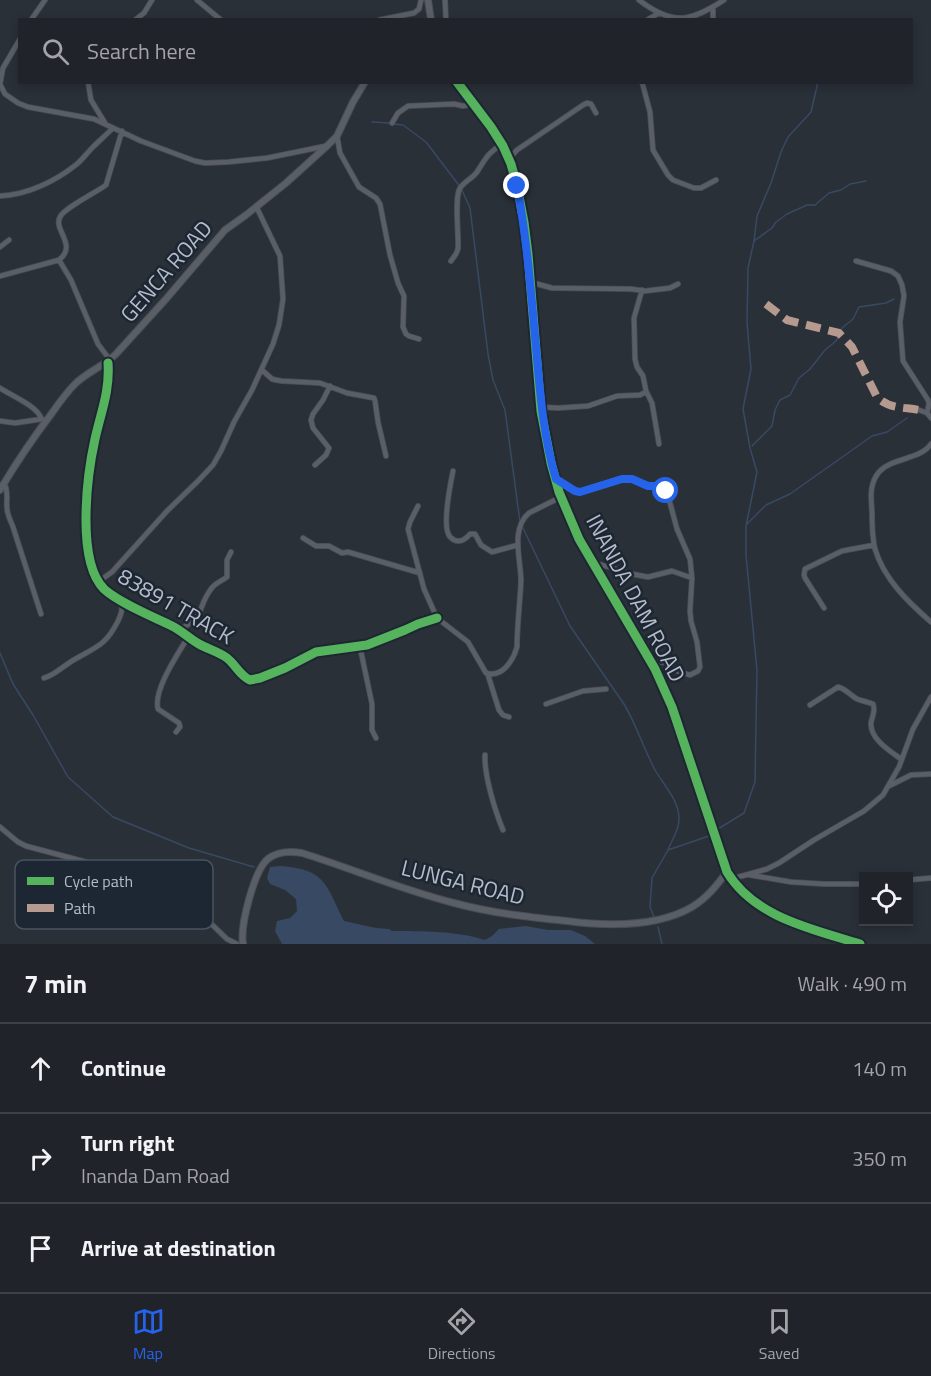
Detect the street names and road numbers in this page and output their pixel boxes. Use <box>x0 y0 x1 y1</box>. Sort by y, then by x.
street label: GENCA ROAD <box>112 212 220 330</box>
street label: INANDA DAM ROAD <box>577 508 695 688</box>
street label: 83891 TRACK <box>112 559 241 653</box>
street label: LUNGA ROAD <box>398 850 528 914</box>

